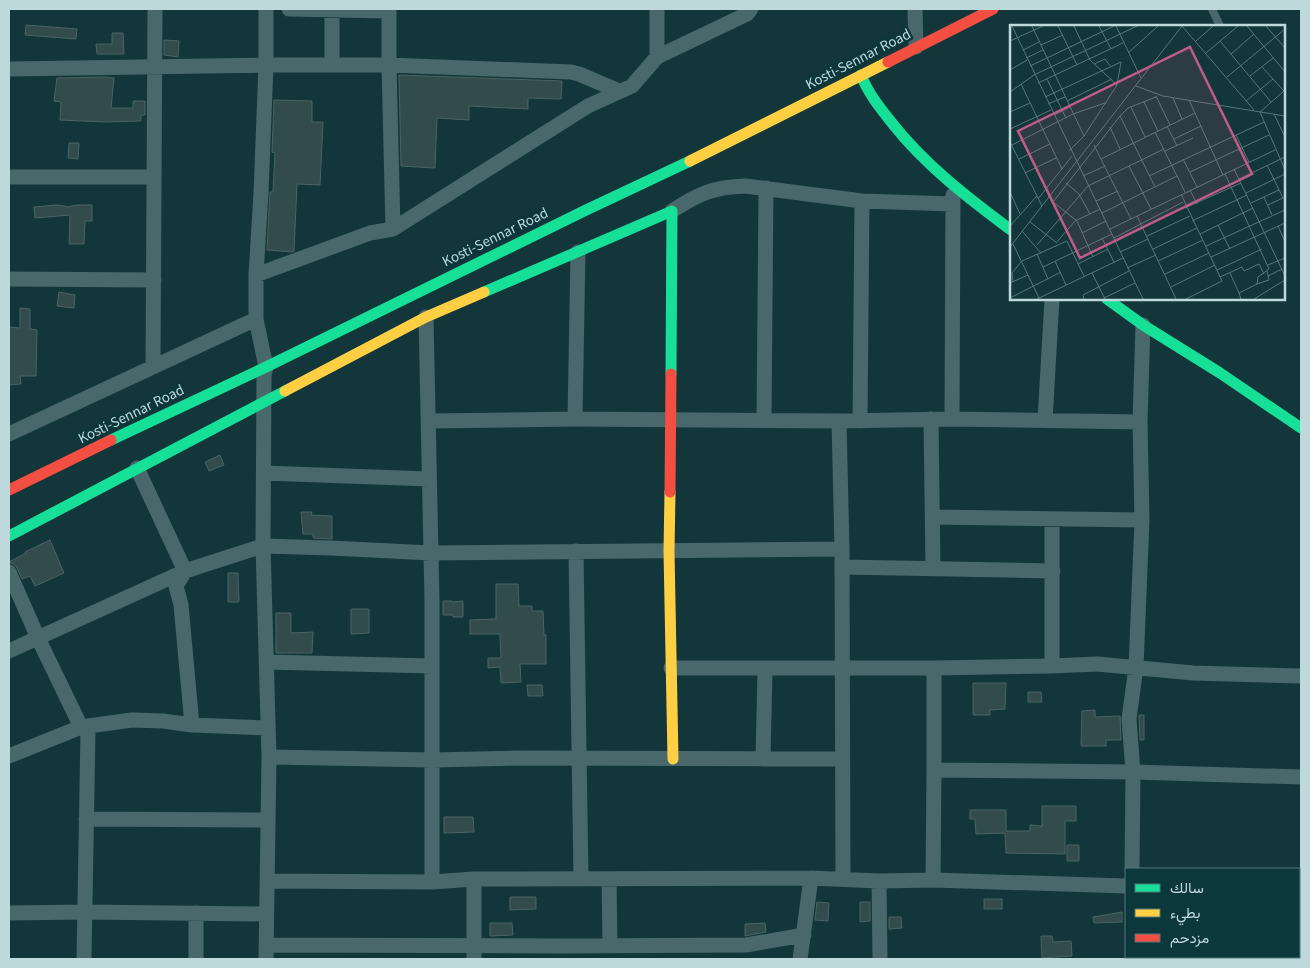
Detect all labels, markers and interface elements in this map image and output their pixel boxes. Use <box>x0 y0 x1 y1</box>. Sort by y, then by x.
street label: Kosti-Sennar Road <box>802 24 915 95</box>
inset map <box>1010 25 1285 300</box>
street label: Kosti-Sennar Road <box>439 203 552 272</box>
street label: Kosti-Sennar Road <box>75 380 188 449</box>
legend <box>1125 868 1300 958</box>
text: سالك <box>1170 878 1204 899</box>
text: بطيء <box>1170 903 1200 926</box>
text: مزدحم <box>1170 928 1209 949</box>

